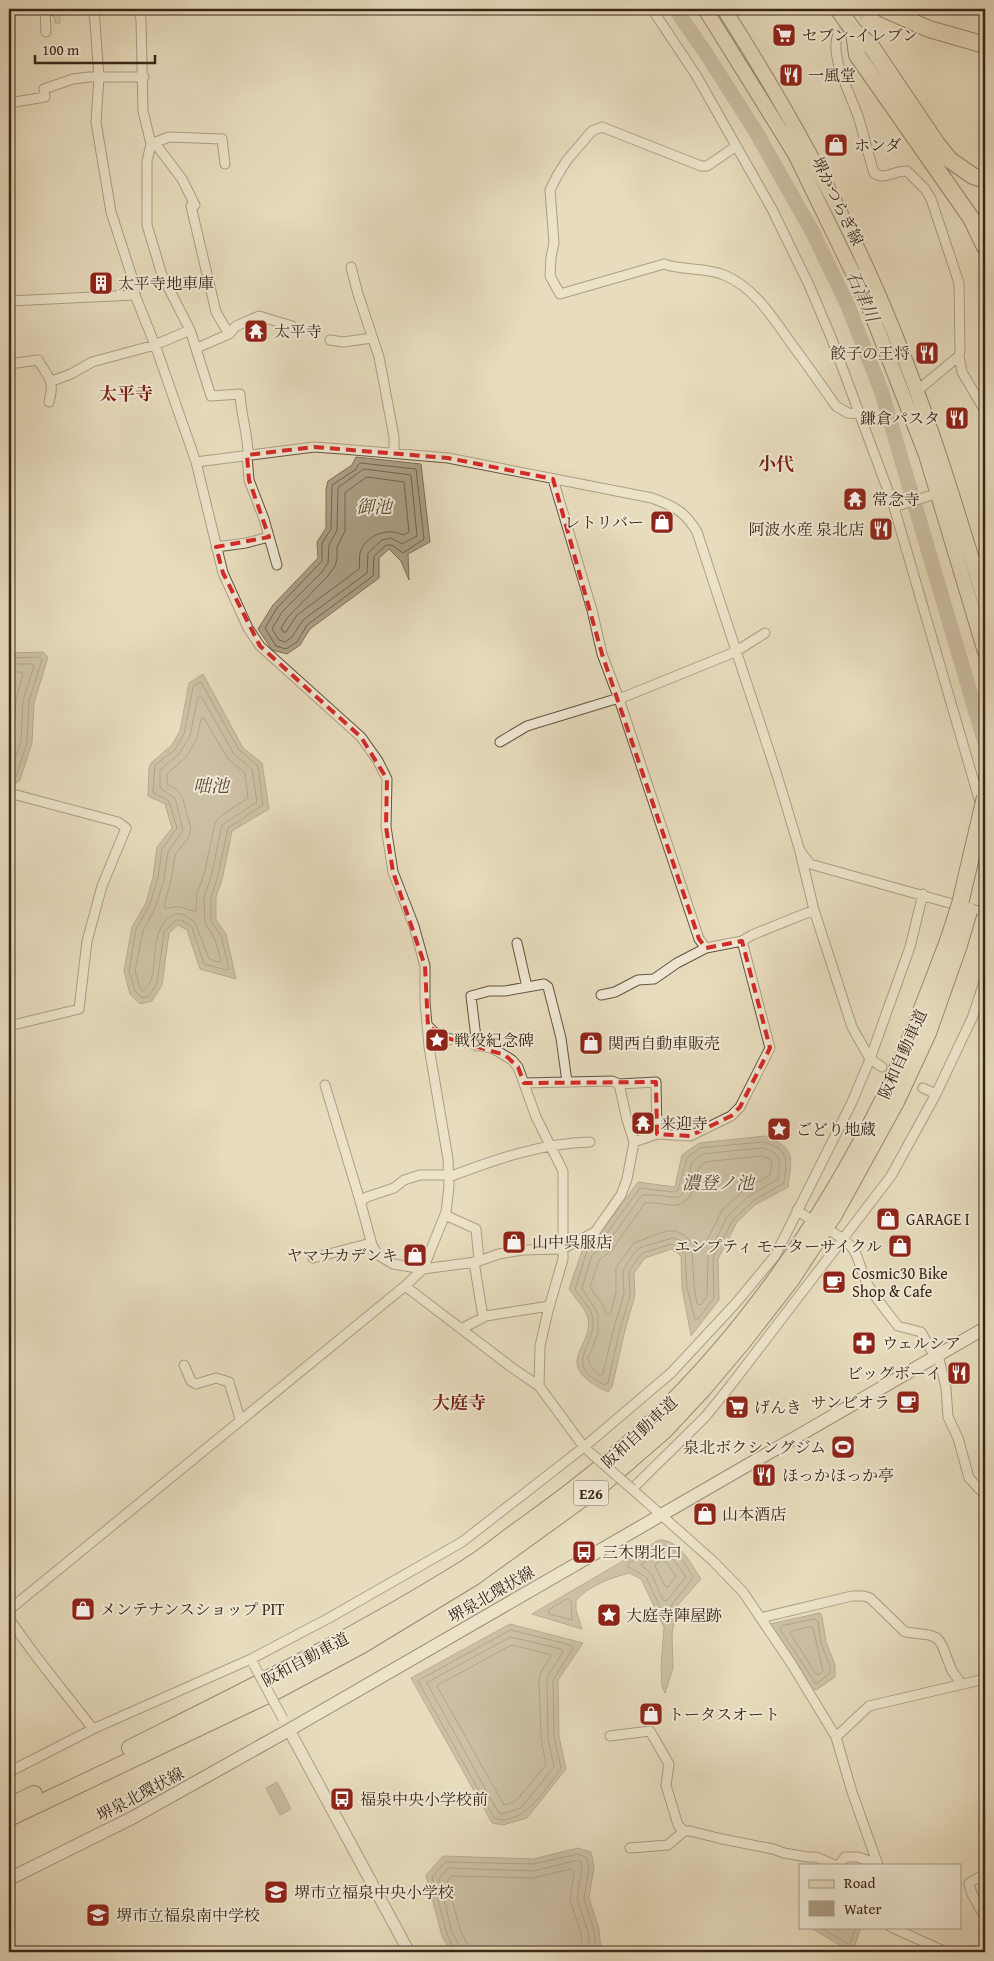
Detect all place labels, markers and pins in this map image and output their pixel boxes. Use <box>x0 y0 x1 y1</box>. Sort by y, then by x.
supermarket icon: セブン-イレブン <box>771 22 797 48</box>
place label: セブン-イレブン <box>802 23 918 47</box>
restaurant icon: 一風堂 <box>778 62 804 88</box>
place label: 一風堂 <box>808 63 856 87</box>
shop icon: ホンダ <box>823 132 849 158</box>
place label: ホンダ <box>854 133 901 157</box>
building icon: 太平寺地車庫 <box>88 270 114 296</box>
place label: 太平寺地車庫 <box>118 271 214 295</box>
temple icon: 太平寺 <box>243 318 269 344</box>
place label: 太平寺 <box>274 319 322 343</box>
restaurant icon: 餃子の王将 <box>914 340 940 366</box>
place label: 餃子の王将 <box>830 341 910 365</box>
restaurant icon: 鎌倉パスタ <box>944 405 970 431</box>
place label: 鎌倉パスタ <box>860 406 940 430</box>
temple icon: 常念寺 <box>842 486 868 512</box>
place label: 常念寺 <box>872 487 920 511</box>
shop icon: レトリバー <box>649 509 675 535</box>
place label: レトリバー <box>564 510 644 534</box>
restaurant icon: 阿波水産 泉北店 <box>868 516 894 542</box>
place label: 阿波水産 泉北店 <box>748 517 864 541</box>
place icon: 戦役紀念碑 <box>424 1027 450 1053</box>
place label: 戦役紀念碑 <box>454 1028 534 1052</box>
shop icon: 関西自動車販売 <box>578 1030 604 1056</box>
place label: 関西自動車販売 <box>608 1031 720 1055</box>
temple icon: 来迎寺 <box>630 1110 656 1136</box>
place label: 来迎寺 <box>660 1111 708 1135</box>
place icon: ごどり地蔵 <box>766 1116 792 1142</box>
place label: ごどり地蔵 <box>796 1117 876 1141</box>
shop icon: GARAGE Ⅰ <box>875 1206 901 1232</box>
place label: GARAGE Ⅰ <box>906 1207 970 1231</box>
shop icon: 山中呉服店 <box>501 1229 527 1255</box>
place label: 山中呉服店 <box>532 1230 612 1254</box>
shop icon: エンプティ モーターサイクル <box>887 1233 913 1259</box>
place label: エンプティ モーターサイクル <box>674 1234 882 1258</box>
shop icon: ヤマナカデンキ <box>402 1242 428 1268</box>
place label: ヤマナカデンキ <box>287 1243 398 1267</box>
place label: Cosmic30 Bike Shop & Cafe <box>852 1261 948 1303</box>
cafe icon: Cosmic30 Bike Shop & Cafe <box>821 1269 847 1295</box>
pharmacy icon: ウェルシア <box>851 1330 877 1356</box>
place label: ウェルシア <box>882 1331 961 1355</box>
restaurant icon: ビッグボーイ <box>946 1360 972 1386</box>
place label: ビッグボーイ <box>847 1361 942 1385</box>
cafe icon: サンビオラ <box>895 1389 921 1415</box>
place label: サンビオラ <box>811 1390 890 1414</box>
supermarket icon: げんき <box>724 1394 750 1420</box>
place label: げんき <box>754 1395 802 1419</box>
sports icon: 泉北ボクシングジム <box>830 1434 856 1460</box>
place label: 泉北ボクシングジム <box>683 1435 826 1459</box>
restaurant icon: ほっかほっか亭 <box>751 1462 777 1488</box>
place label: ほっかほっか亭 <box>782 1463 894 1487</box>
shop icon: 山本酒店 <box>692 1501 718 1527</box>
place label: 山本酒店 <box>722 1502 786 1526</box>
bus stop icon: 三木閉北口 <box>571 1539 597 1565</box>
place label: 三木閉北口 <box>602 1540 682 1564</box>
shop icon: メンテナンスショップ PIT <box>70 1596 96 1622</box>
place label: メンテナンスショップ PIT <box>100 1597 284 1621</box>
place icon: 大庭寺陣屋跡 <box>596 1602 622 1628</box>
place label: 大庭寺陣屋跡 <box>626 1603 722 1627</box>
shop icon: トータスオート <box>638 1701 664 1727</box>
place label: トータスオート <box>668 1702 780 1726</box>
bus stop icon: 福泉中央小学校前 <box>329 1786 355 1812</box>
place label: 福泉中央小学校前 <box>360 1787 488 1811</box>
school or university icon: 堺市立福泉中央小学校 <box>263 1879 289 1905</box>
place label: 堺市立福泉中央小学校 <box>294 1880 454 1904</box>
school or university icon: 堺市立福泉南中学校 <box>85 1902 111 1928</box>
place label: 堺市立福泉南中学校 <box>116 1903 260 1927</box>

